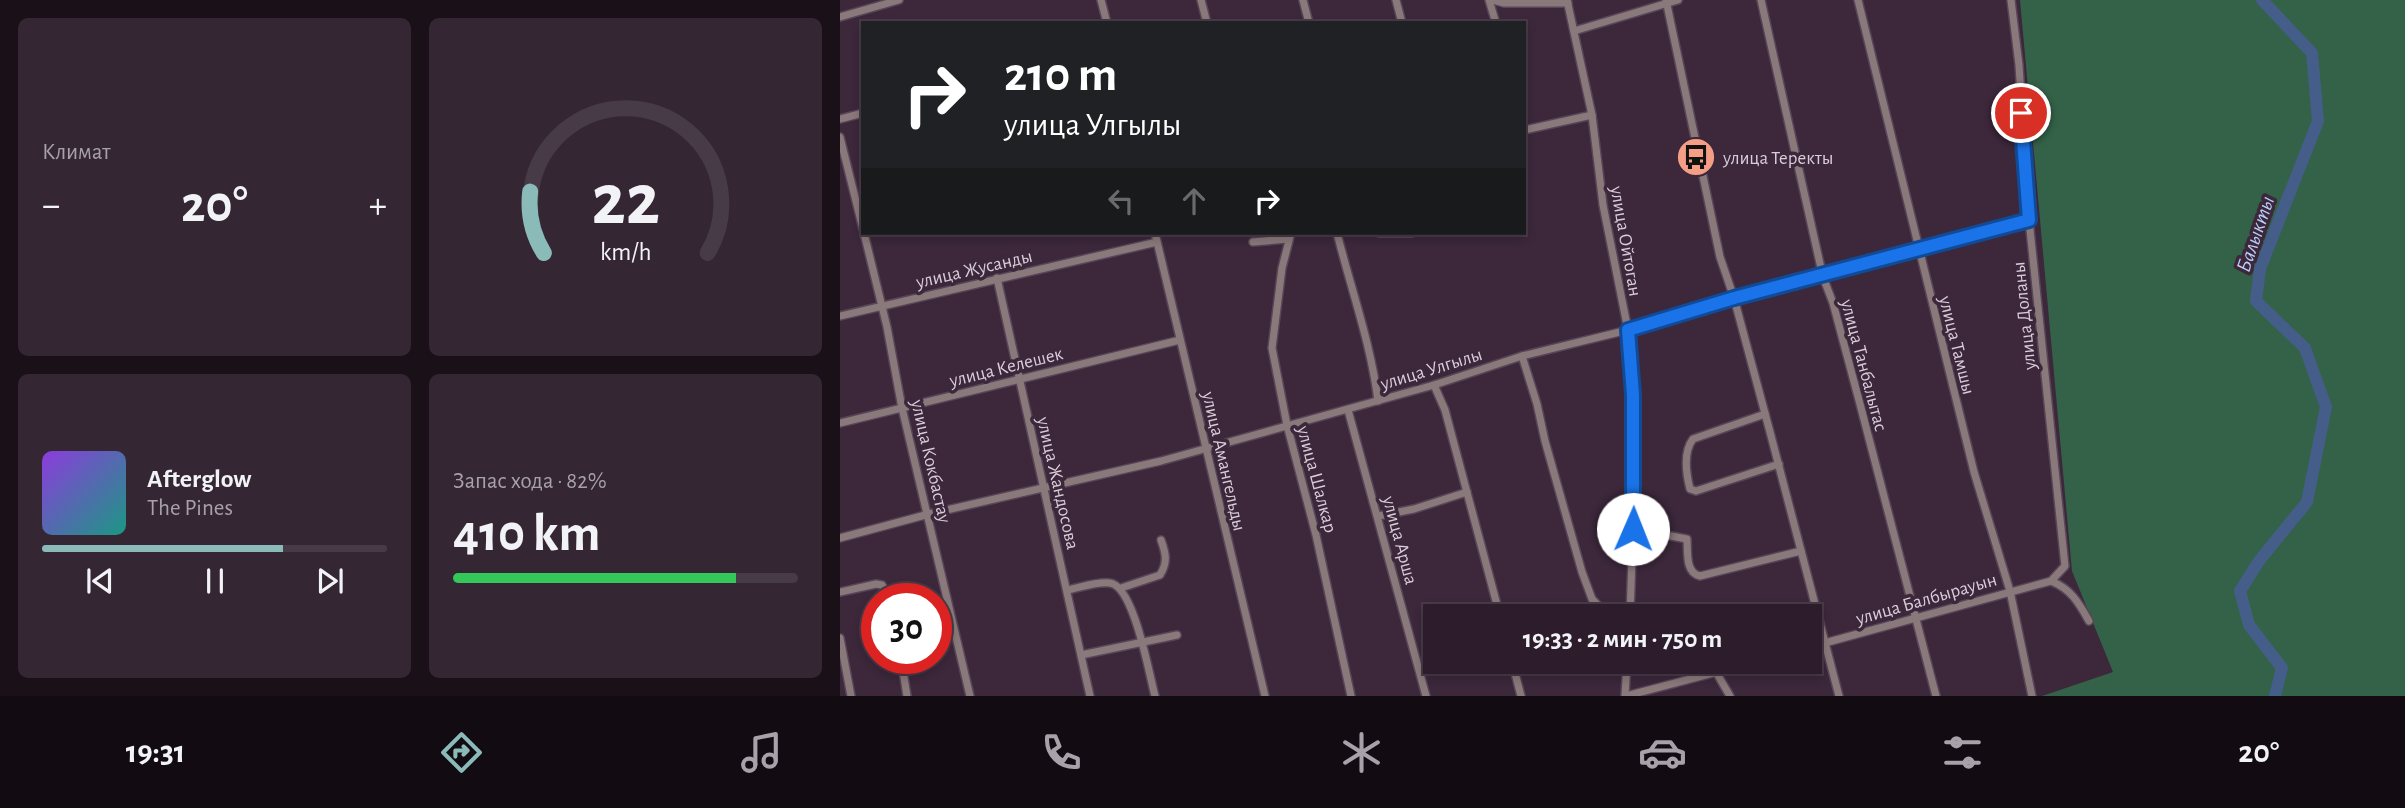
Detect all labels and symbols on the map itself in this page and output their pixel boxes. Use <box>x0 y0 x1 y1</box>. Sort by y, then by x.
pin <box>1991 83 2051 143</box>
bus stop icon: улица Теректы <box>1675 136 1717 178</box>
place label: улица Теректы <box>1722 149 1833 168</box>
street label: улица Ойтоган <box>1606 184 1645 298</box>
water label: Балыкты <box>2233 193 2278 275</box>
street label: улица Жусанды <box>913 247 1034 292</box>
street label: улица Доланы <box>2009 261 2040 372</box>
street label: улица Тамшы <box>1935 293 1978 397</box>
street label: улица Танбалытас <box>1837 296 1890 434</box>
street label: улица Келешек <box>947 344 1065 391</box>
street label: улица Улгылы <box>1377 345 1485 394</box>
street label: улица Амангельды <box>1198 389 1249 533</box>
street label: улица Кокбастау <box>907 397 954 525</box>
street label: улица Жандосова <box>1033 414 1082 552</box>
street label: улица Шалкар <box>1293 423 1340 535</box>
position arrow <box>1596 492 1670 566</box>
street label: улица Арша <box>1378 493 1421 587</box>
street label: улица Балбырауын <box>1853 570 1999 629</box>
speed limit sign: 30 <box>861 583 952 674</box>

